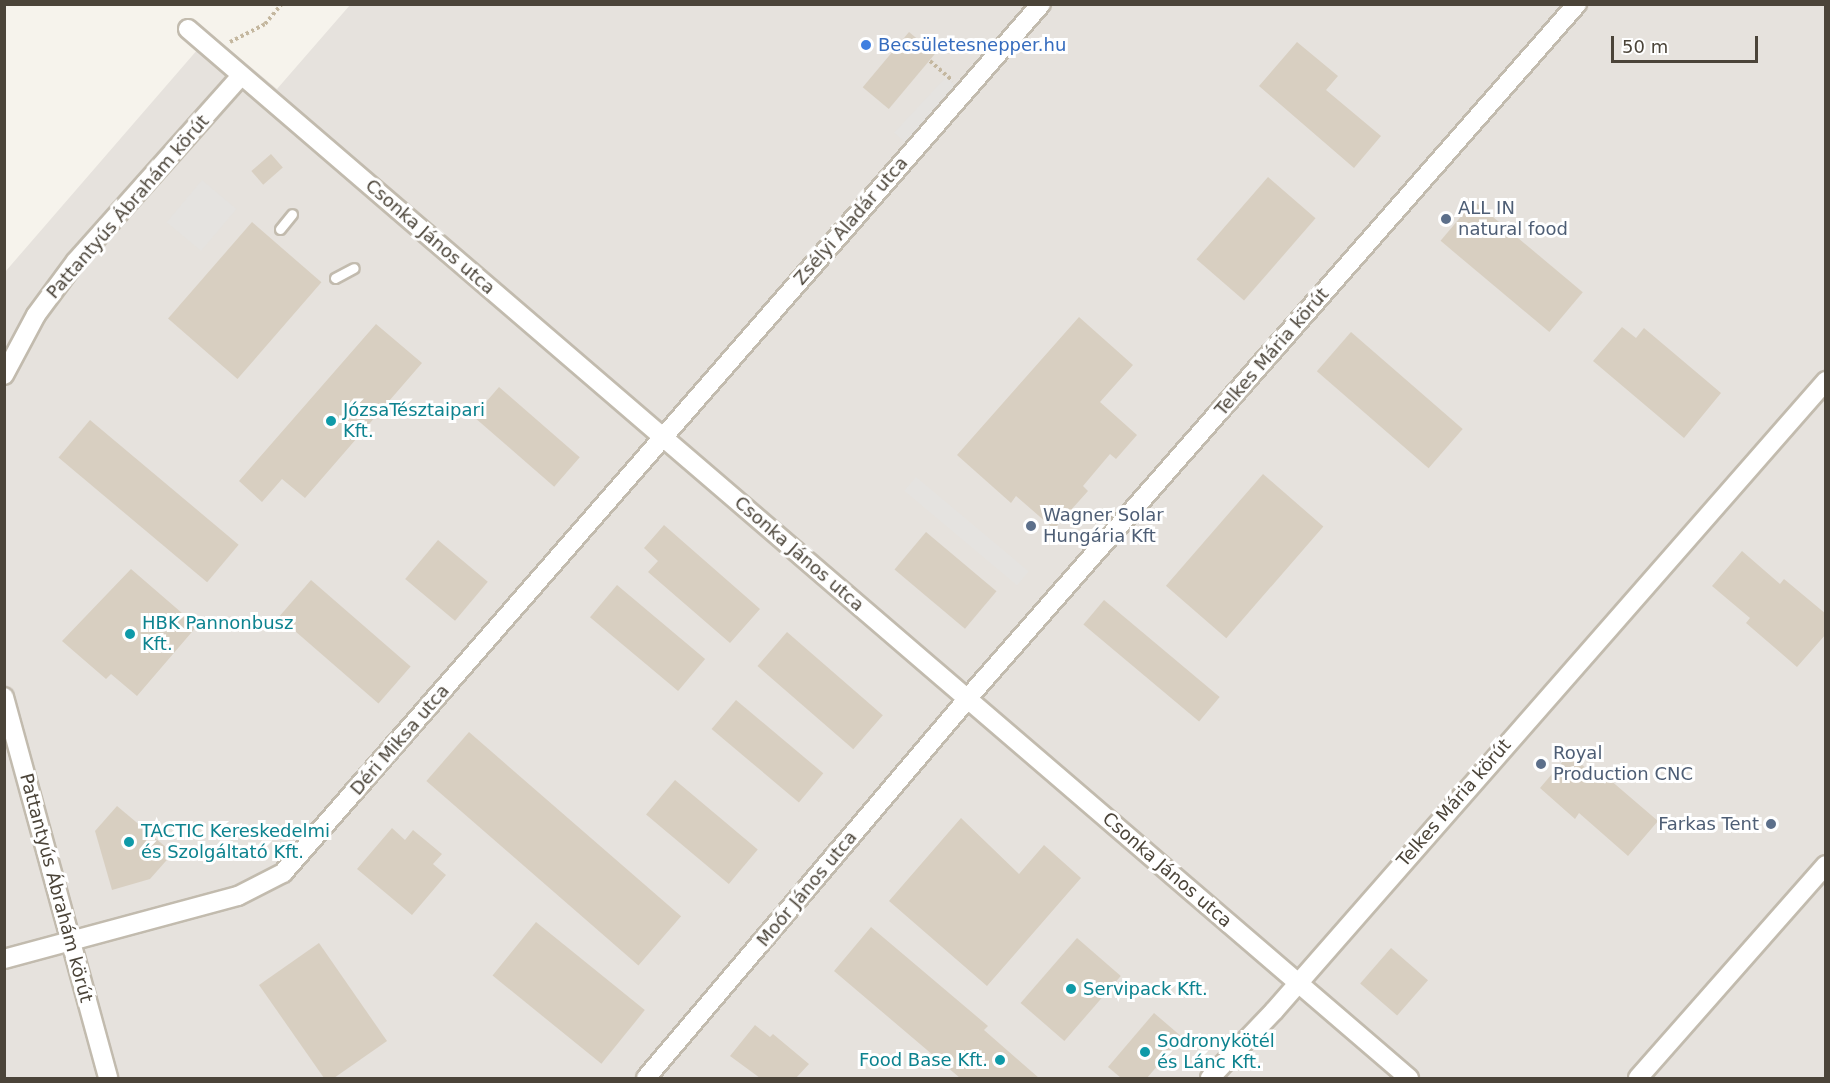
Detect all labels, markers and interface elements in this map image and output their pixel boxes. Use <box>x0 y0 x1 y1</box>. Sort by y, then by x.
scale bar <box>1614 24 1761 62</box>
place label: Becsületesnepper.hu <box>878 34 1066 56</box>
text: 50 m <box>1622 36 1668 57</box>
marker: Becsületesnepper.hu <box>859 38 873 52</box>
street label: Pattantyús Ábrahám körút <box>42 111 214 303</box>
street label: Zsélyi Aladár utca <box>790 153 912 289</box>
street label: Csonka János utca <box>361 175 499 299</box>
place label: ALL IN natural food <box>1458 198 1568 240</box>
marker: ALL IN natural food <box>1439 212 1453 226</box>
street label: Telkes Mária körút <box>1211 284 1333 420</box>
place label: JózsaTésztaipari Kft. <box>343 400 485 442</box>
marker: JózsaTésztaipari Kft. <box>324 414 338 428</box>
street label: Csonka János utca <box>730 492 868 616</box>
place label: Wagner Solar Hungária Kft <box>1043 505 1164 548</box>
marker: Wagner Solar Hungária Kft <box>1024 519 1038 533</box>
place label: HBK Pannonbusz Kft. <box>142 613 293 656</box>
marker: HBK Pannonbusz Kft. <box>123 627 137 641</box>
street label: Déri Miksa utca <box>346 680 454 800</box>
street label: Telkes Mária körút <box>1393 735 1515 871</box>
place label: Royal Production CNC <box>1553 743 1693 786</box>
marker: Royal Production CNC <box>1534 757 1548 771</box>
street label: Pattantyús Ábrahám körút <box>15 771 97 1005</box>
street label: Csonka János utca <box>1098 808 1236 932</box>
place label: Farkas Tent <box>1658 813 1759 835</box>
marker: Farkas Tent <box>1764 817 1778 831</box>
place label: TACTIC Kereskedelmi és Szolgáltató Kft. <box>141 821 330 864</box>
street label: Moór János utca <box>752 827 862 951</box>
marker: TACTIC Kereskedelmi és Szolgáltató Kft. <box>122 835 136 849</box>
place label: Servipack Kft. <box>1083 978 1208 1000</box>
marker: Servipack Kft. <box>1064 982 1078 996</box>
place label: Sodronykötél és Lánc Kft. <box>1157 1031 1275 1074</box>
marker: Sodronykötél és Lánc Kft. <box>1138 1045 1152 1059</box>
place label: Food Base Kft. <box>859 1049 988 1071</box>
marker: Food Base Kft. <box>993 1053 1007 1067</box>

